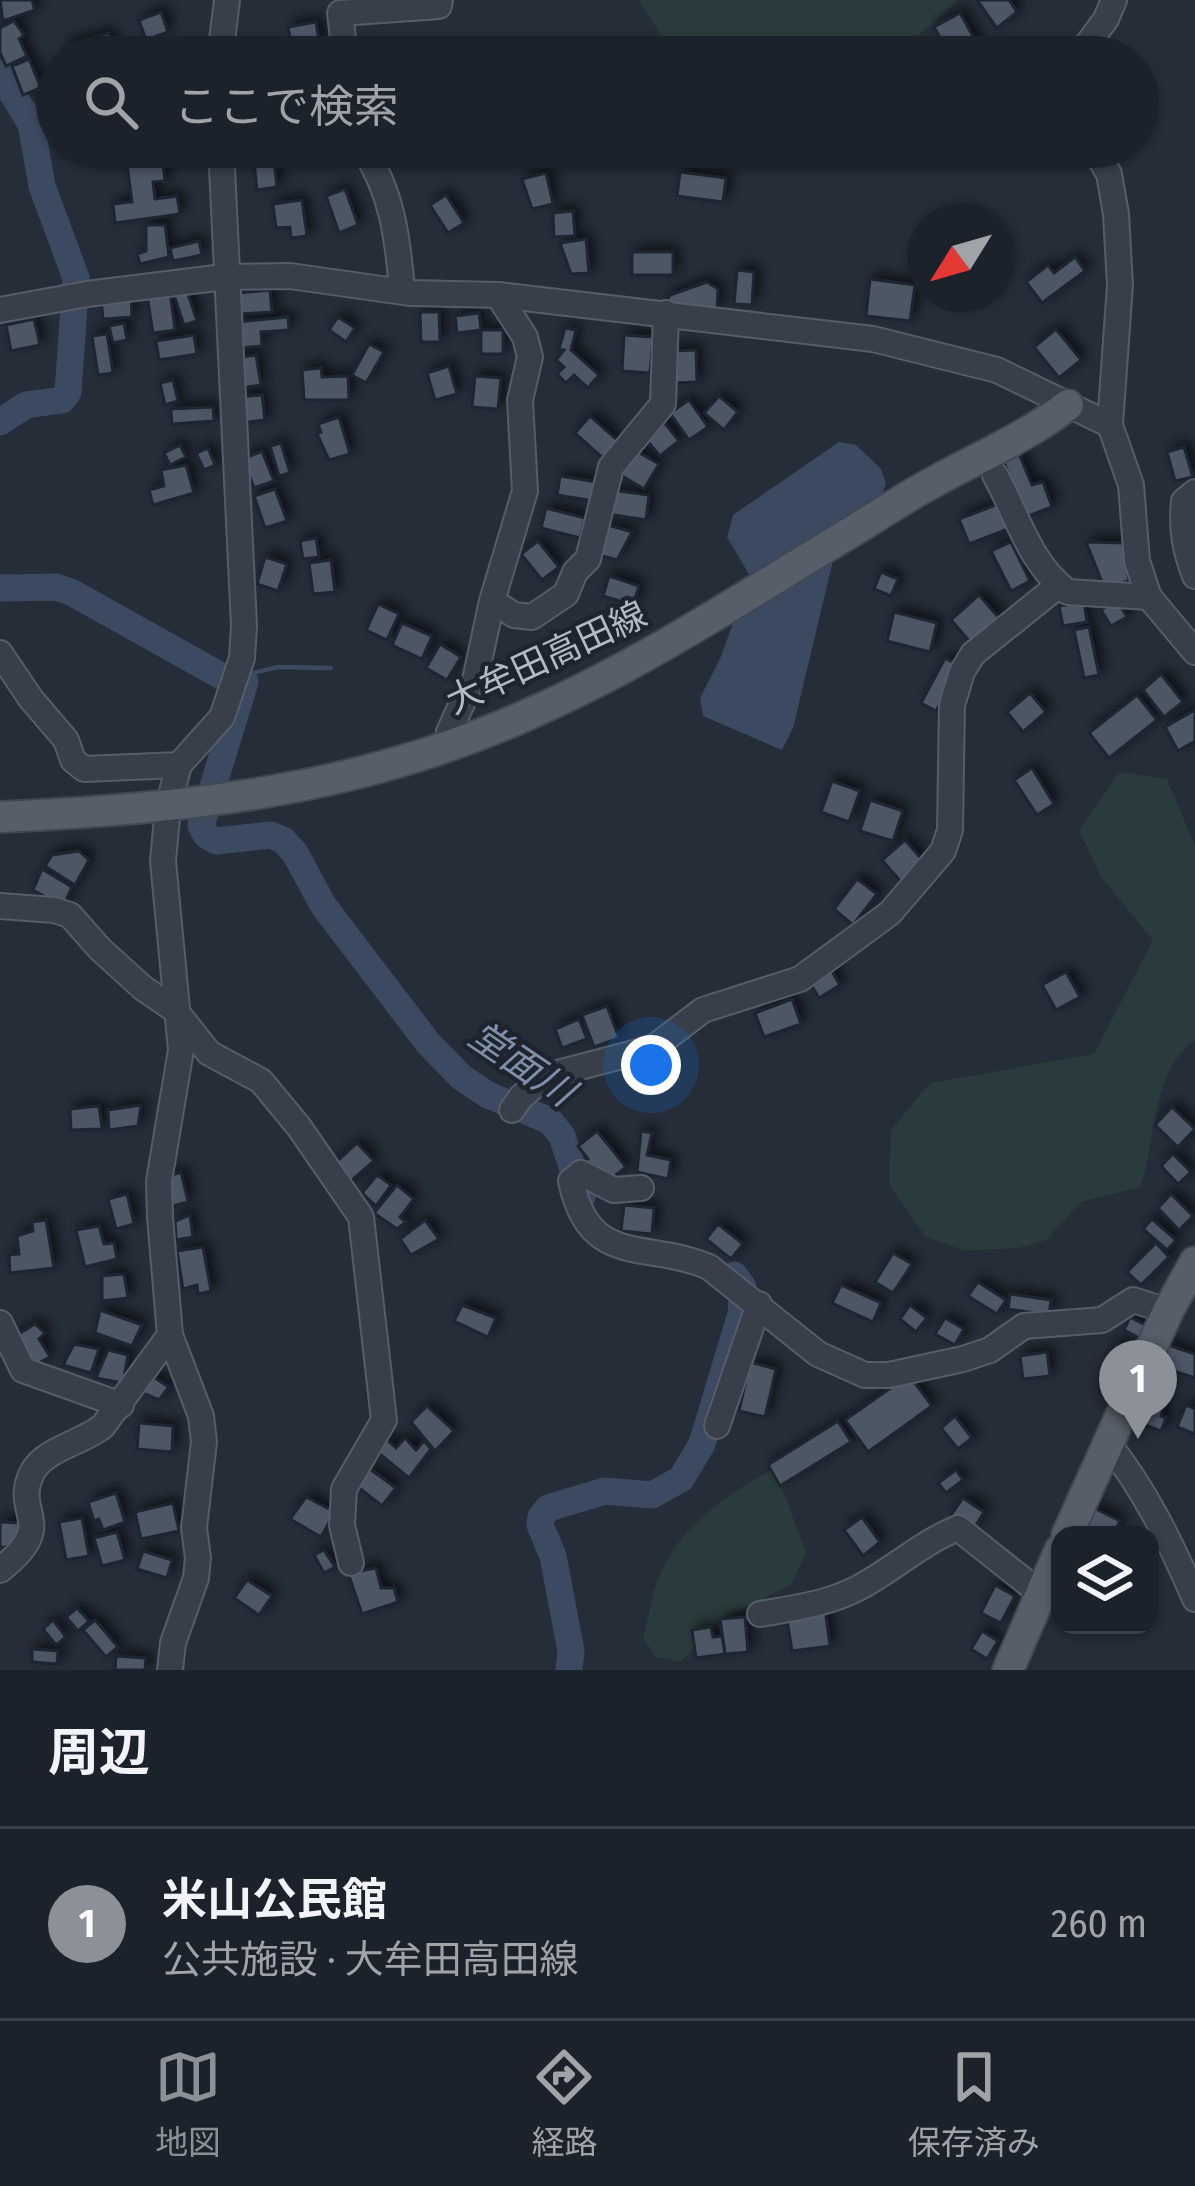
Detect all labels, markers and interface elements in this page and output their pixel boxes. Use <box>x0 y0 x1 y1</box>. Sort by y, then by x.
search box <box>36 36 1159 168</box>
icon: search <box>78 69 144 135</box>
text: ここで検索 <box>174 80 399 134</box>
north arrow <box>907 204 1015 312</box>
street label: 大牟田高田線 <box>439 592 654 723</box>
water label: 堂面川 <box>460 1012 586 1118</box>
your location <box>621 1035 681 1095</box>
pin: 1 <box>1099 1340 1177 1439</box>
map controls <box>1051 1526 1159 1634</box>
button: layers <box>1051 1526 1159 1634</box>
text: 周辺 <box>48 1722 150 1784</box>
text: 米山公民館 <box>162 1873 387 1927</box>
text: 1 <box>79 1901 95 1947</box>
text: 260 m <box>1051 1901 1147 1947</box>
text: 公共施設 · 大牟田高田線 <box>162 1937 579 1983</box>
tab: 地図 <box>155 2044 221 2164</box>
tab: 経路 <box>531 2044 597 2164</box>
tab: 保存済み <box>908 2044 1040 2164</box>

